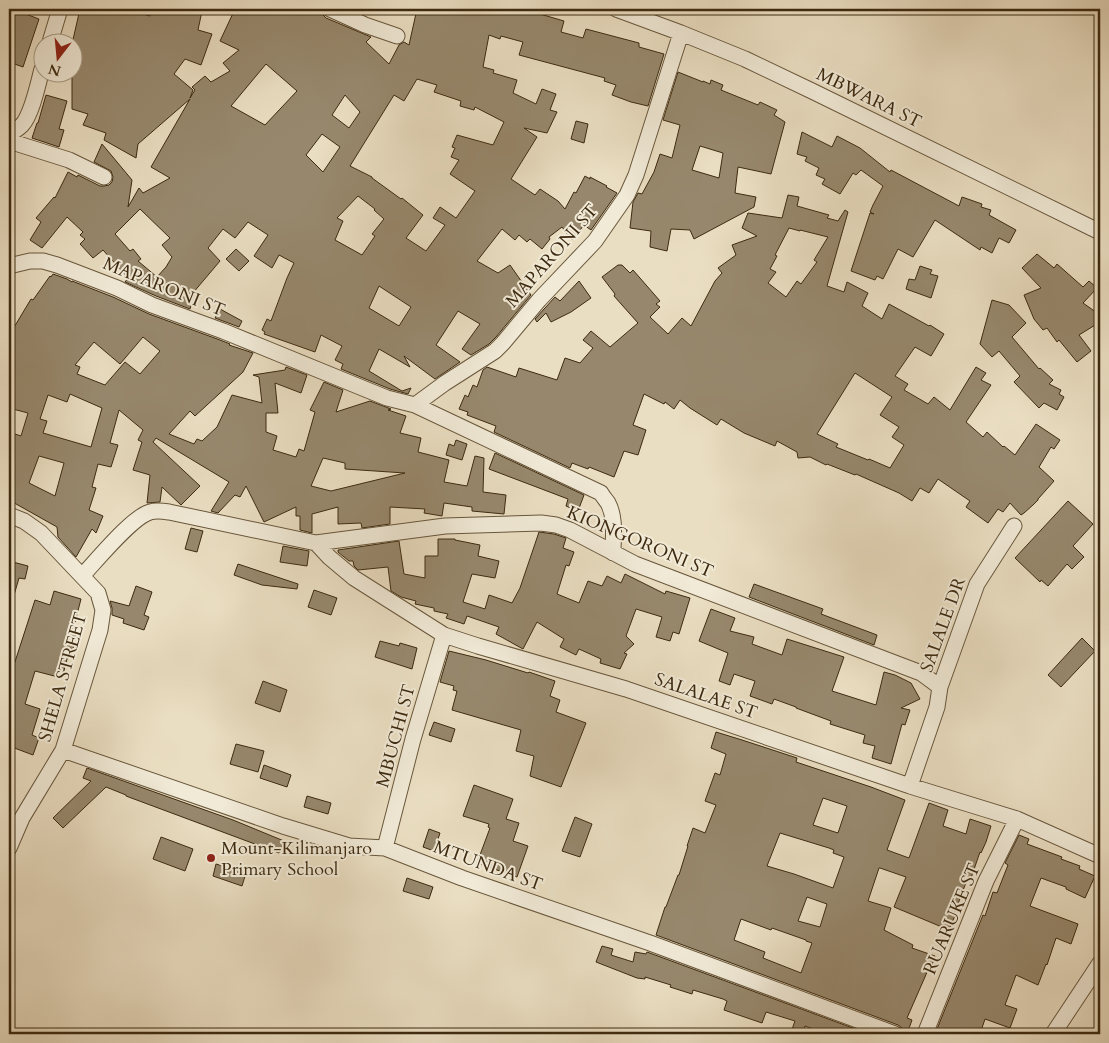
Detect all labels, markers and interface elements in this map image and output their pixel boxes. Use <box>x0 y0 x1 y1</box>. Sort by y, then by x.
north arrow <box>32 32 82 82</box>
text: N <box>46 59 63 81</box>
street label: MBWARA ST <box>812 62 926 134</box>
street label: MAPARONI ST <box>500 199 604 313</box>
street label: MAPARONI ST <box>99 251 229 323</box>
street label: KIONGORONI ST <box>563 500 717 584</box>
street label: SALALE DR <box>914 574 972 676</box>
street label: SHELA STREET <box>33 609 93 745</box>
street label: SALALAE ST <box>651 667 761 725</box>
street label: MBUCHI ST <box>370 682 422 790</box>
street label: MTUNDA ST <box>430 835 546 897</box>
place label: Mount-Kilimanjaro Primary School <box>221 836 372 882</box>
marker: Mount-Kilimanjaro Primary School <box>205 852 217 864</box>
street label: RUARUKE ST <box>917 859 987 979</box>

